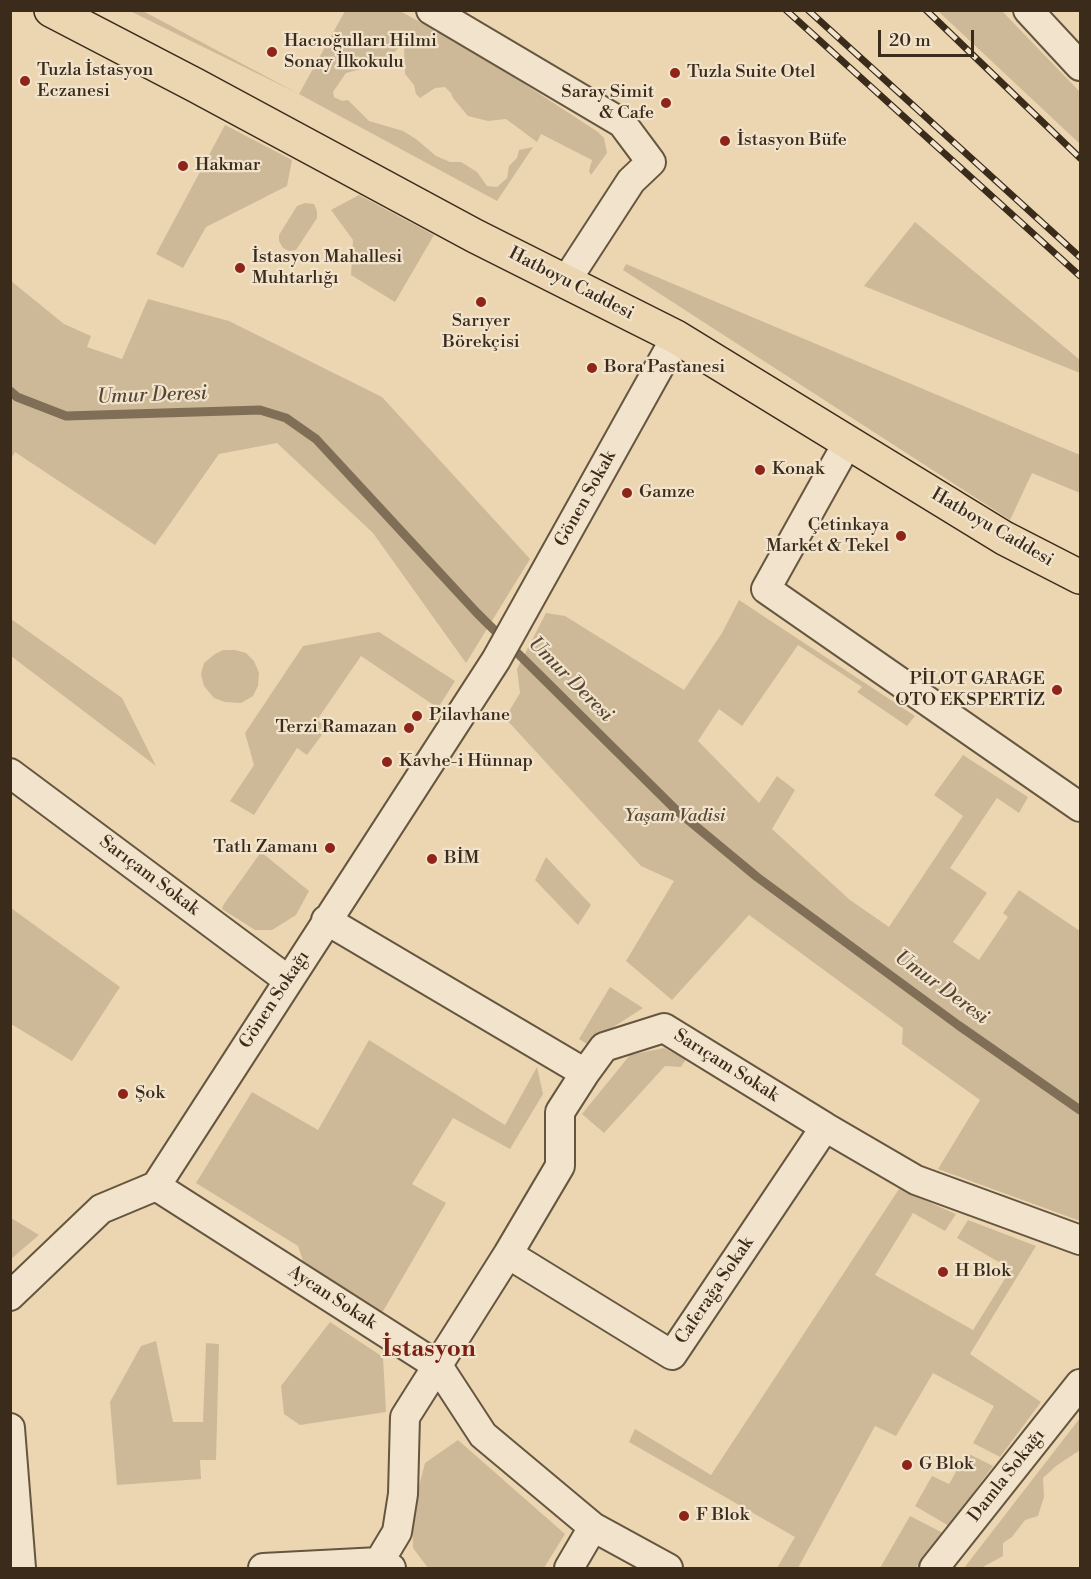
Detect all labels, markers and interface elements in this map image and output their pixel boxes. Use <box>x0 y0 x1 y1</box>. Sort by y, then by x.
scale bar <box>881 18 977 56</box>
text: 20 m <box>889 29 931 52</box>
place label: Hacıoğulları Hilmi Sonay İlkokulu <box>284 31 437 74</box>
marker: Hacıoğulları Hilmi Sonay İlkokulu <box>265 45 279 59</box>
place label: Tuzla İstasyon Eczanesi <box>37 60 153 103</box>
place label: Tuzla Suite Otel <box>687 62 815 84</box>
marker: Tuzla Suite Otel <box>668 66 682 80</box>
marker: Tuzla İstasyon Eczanesi <box>18 74 32 88</box>
place label: Saray Simit & Cafe <box>561 82 654 124</box>
marker: Saray Simit & Cafe <box>659 96 673 110</box>
place label: İstasyon Büfe <box>737 130 847 152</box>
marker: İstasyon Büfe <box>718 134 732 148</box>
place label: Hakmar <box>195 155 261 177</box>
marker: Hakmar <box>176 159 190 173</box>
street label: Hatboyu Caddesi <box>505 243 637 325</box>
place label: İstasyon Mahallesi Muhtarlığı <box>252 247 402 290</box>
marker: İstasyon Mahallesi Muhtarlığı <box>233 261 247 275</box>
marker: Sarıyer Börekçisi <box>474 295 488 309</box>
place label: Sarıyer Börekçisi <box>442 311 520 354</box>
place label: Bora Pastanesi <box>604 357 725 379</box>
marker: Bora Pastanesi <box>585 361 599 375</box>
water label: Umur Deresi <box>96 382 208 410</box>
street label: Gönen Sokak <box>551 447 621 551</box>
place label: Konak <box>772 459 824 481</box>
marker: Konak <box>753 463 767 477</box>
place label: Gamze <box>639 482 695 504</box>
street label: Hatboyu Caddesi <box>927 484 1057 572</box>
marker: Gamze <box>620 486 634 500</box>
place label: Çetinkaya Market & Tekel <box>766 515 889 558</box>
marker: Çetinkaya Market & Tekel <box>894 529 908 543</box>
water label: Umur Deresi <box>522 632 618 728</box>
place label: PİLOT GARAGE OTO EKSPERTİZ <box>895 669 1045 712</box>
marker: PİLOT GARAGE OTO EKSPERTİZ <box>1050 683 1064 697</box>
place label: Pilavhane <box>429 705 510 727</box>
marker: Pilavhane <box>410 709 424 723</box>
place label: Terzi Ramazan <box>275 717 397 739</box>
marker: Terzi Ramazan <box>402 721 416 735</box>
place label: Kavhe-i Hünnap <box>399 751 533 773</box>
marker: Kavhe-i Hünnap <box>380 755 394 769</box>
park label: Yaşam Vadisi <box>624 806 726 828</box>
street label: Sarıçam Sokak <box>95 831 203 921</box>
place label: Tatlı Zamanı <box>213 837 318 859</box>
marker: Tatlı Zamanı <box>323 841 337 855</box>
place label: BİM <box>444 848 479 870</box>
marker: BİM <box>425 852 439 866</box>
water label: Umur Deresi <box>889 946 993 1030</box>
street label: Gönen Sokağı <box>235 947 315 1053</box>
street label: Sarıçam Sokak <box>669 1025 783 1107</box>
place label: Şok <box>135 1083 165 1105</box>
marker: Şok <box>116 1087 130 1101</box>
street label: Caferağa Sokak <box>671 1233 759 1349</box>
street label: Aycan Sokak <box>284 1261 380 1335</box>
place label: H Blok <box>955 1261 1011 1283</box>
marker: H Blok <box>936 1265 950 1279</box>
district label: İstasyon <box>382 1336 476 1364</box>
street label: Damla Sokağı <box>964 1425 1050 1527</box>
place label: G Blok <box>919 1454 973 1476</box>
marker: G Blok <box>900 1458 914 1472</box>
place label: F Blok <box>696 1505 749 1527</box>
marker: F Blok <box>677 1509 691 1523</box>

